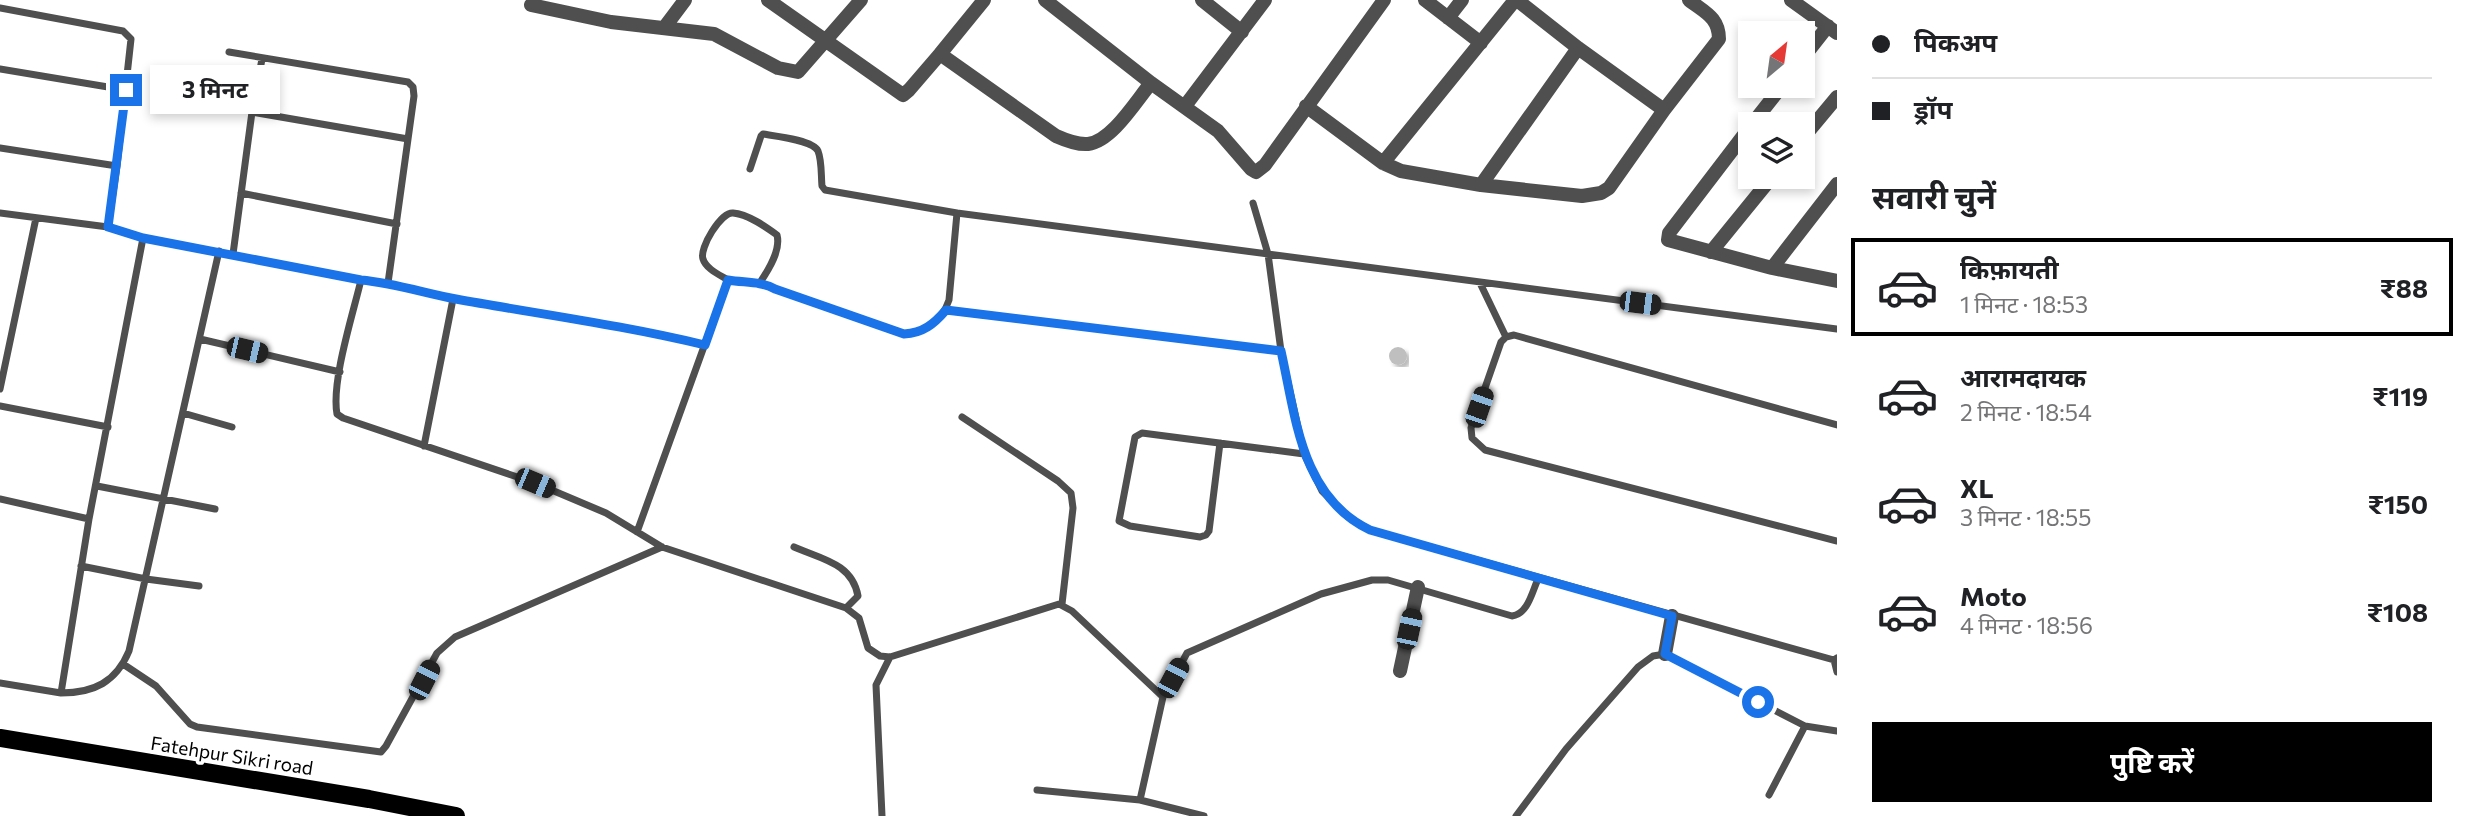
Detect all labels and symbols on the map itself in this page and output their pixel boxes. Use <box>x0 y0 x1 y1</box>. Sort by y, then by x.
north arrow <box>1738 21 1815 98</box>
callout: 3 मिनट <box>150 66 280 114</box>
route end <box>110 74 142 106</box>
car <box>1618 290 1663 316</box>
car <box>225 335 270 365</box>
car <box>1463 384 1496 430</box>
car <box>512 465 559 501</box>
car <box>1395 606 1424 652</box>
car <box>1154 655 1193 701</box>
car <box>406 657 443 703</box>
route start <box>1742 686 1774 718</box>
street label: Fatehpur Sikri road <box>149 731 315 779</box>

